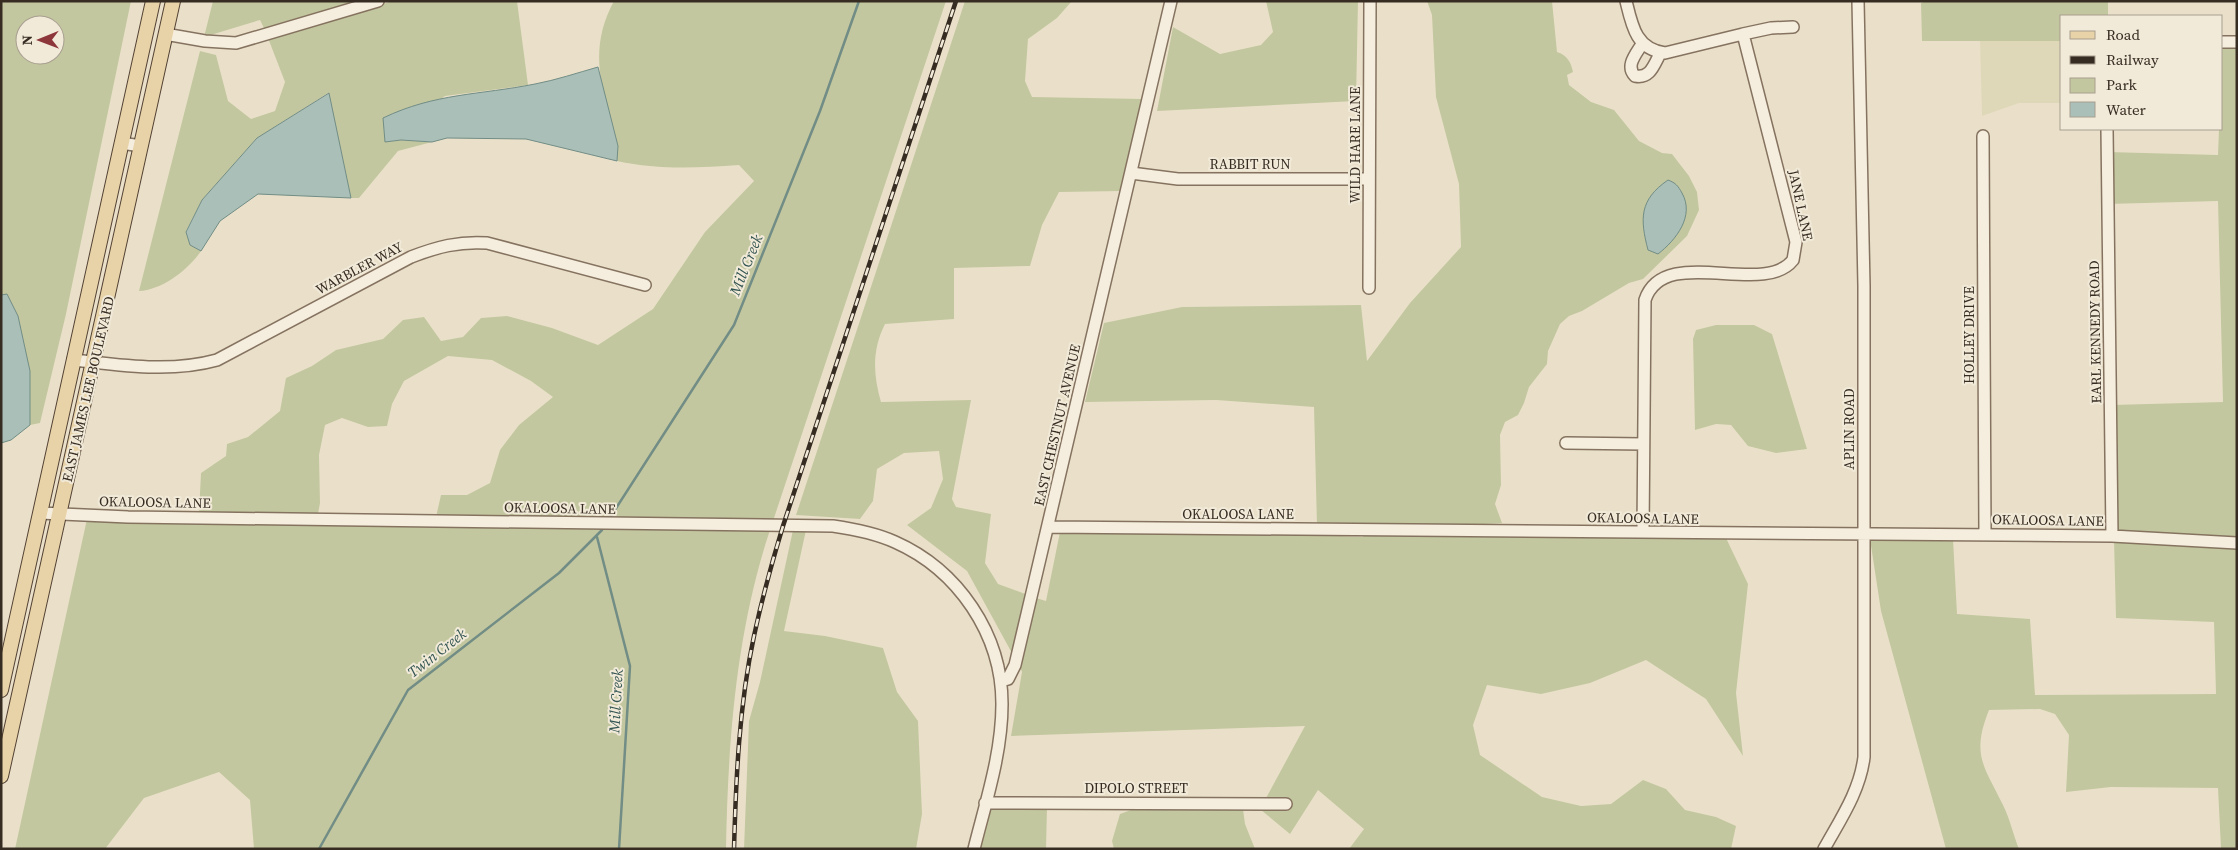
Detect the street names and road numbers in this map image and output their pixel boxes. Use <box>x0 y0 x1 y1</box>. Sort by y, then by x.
street label: WILD HARE LANE <box>1345 86 1365 204</box>
street label: RABBIT RUN <box>1209 154 1291 174</box>
street label: JANE LANE <box>1784 167 1818 242</box>
street label: WARBLER WAY <box>312 237 406 299</box>
street label: EARL KENNEDY ROAD <box>2084 260 2106 404</box>
street label: HOLLEY DRIVE <box>1959 286 1979 384</box>
street label: EAST JAMES LEE BOULEVARD <box>57 294 119 484</box>
street label: EAST CHESTNUT AVENUE <box>1029 342 1085 508</box>
street label: APLIN ROAD <box>1839 388 1859 470</box>
street label: OKALOOSA LANE <box>99 491 211 513</box>
street label: OKALOOSA LANE <box>504 497 616 519</box>
street label: OKALOOSA LANE <box>1182 504 1294 524</box>
street label: OKALOOSA LANE <box>1587 507 1699 529</box>
street label: OKALOOSA LANE <box>1992 509 2104 531</box>
street label: DIPOLO STREET <box>1084 778 1188 798</box>

